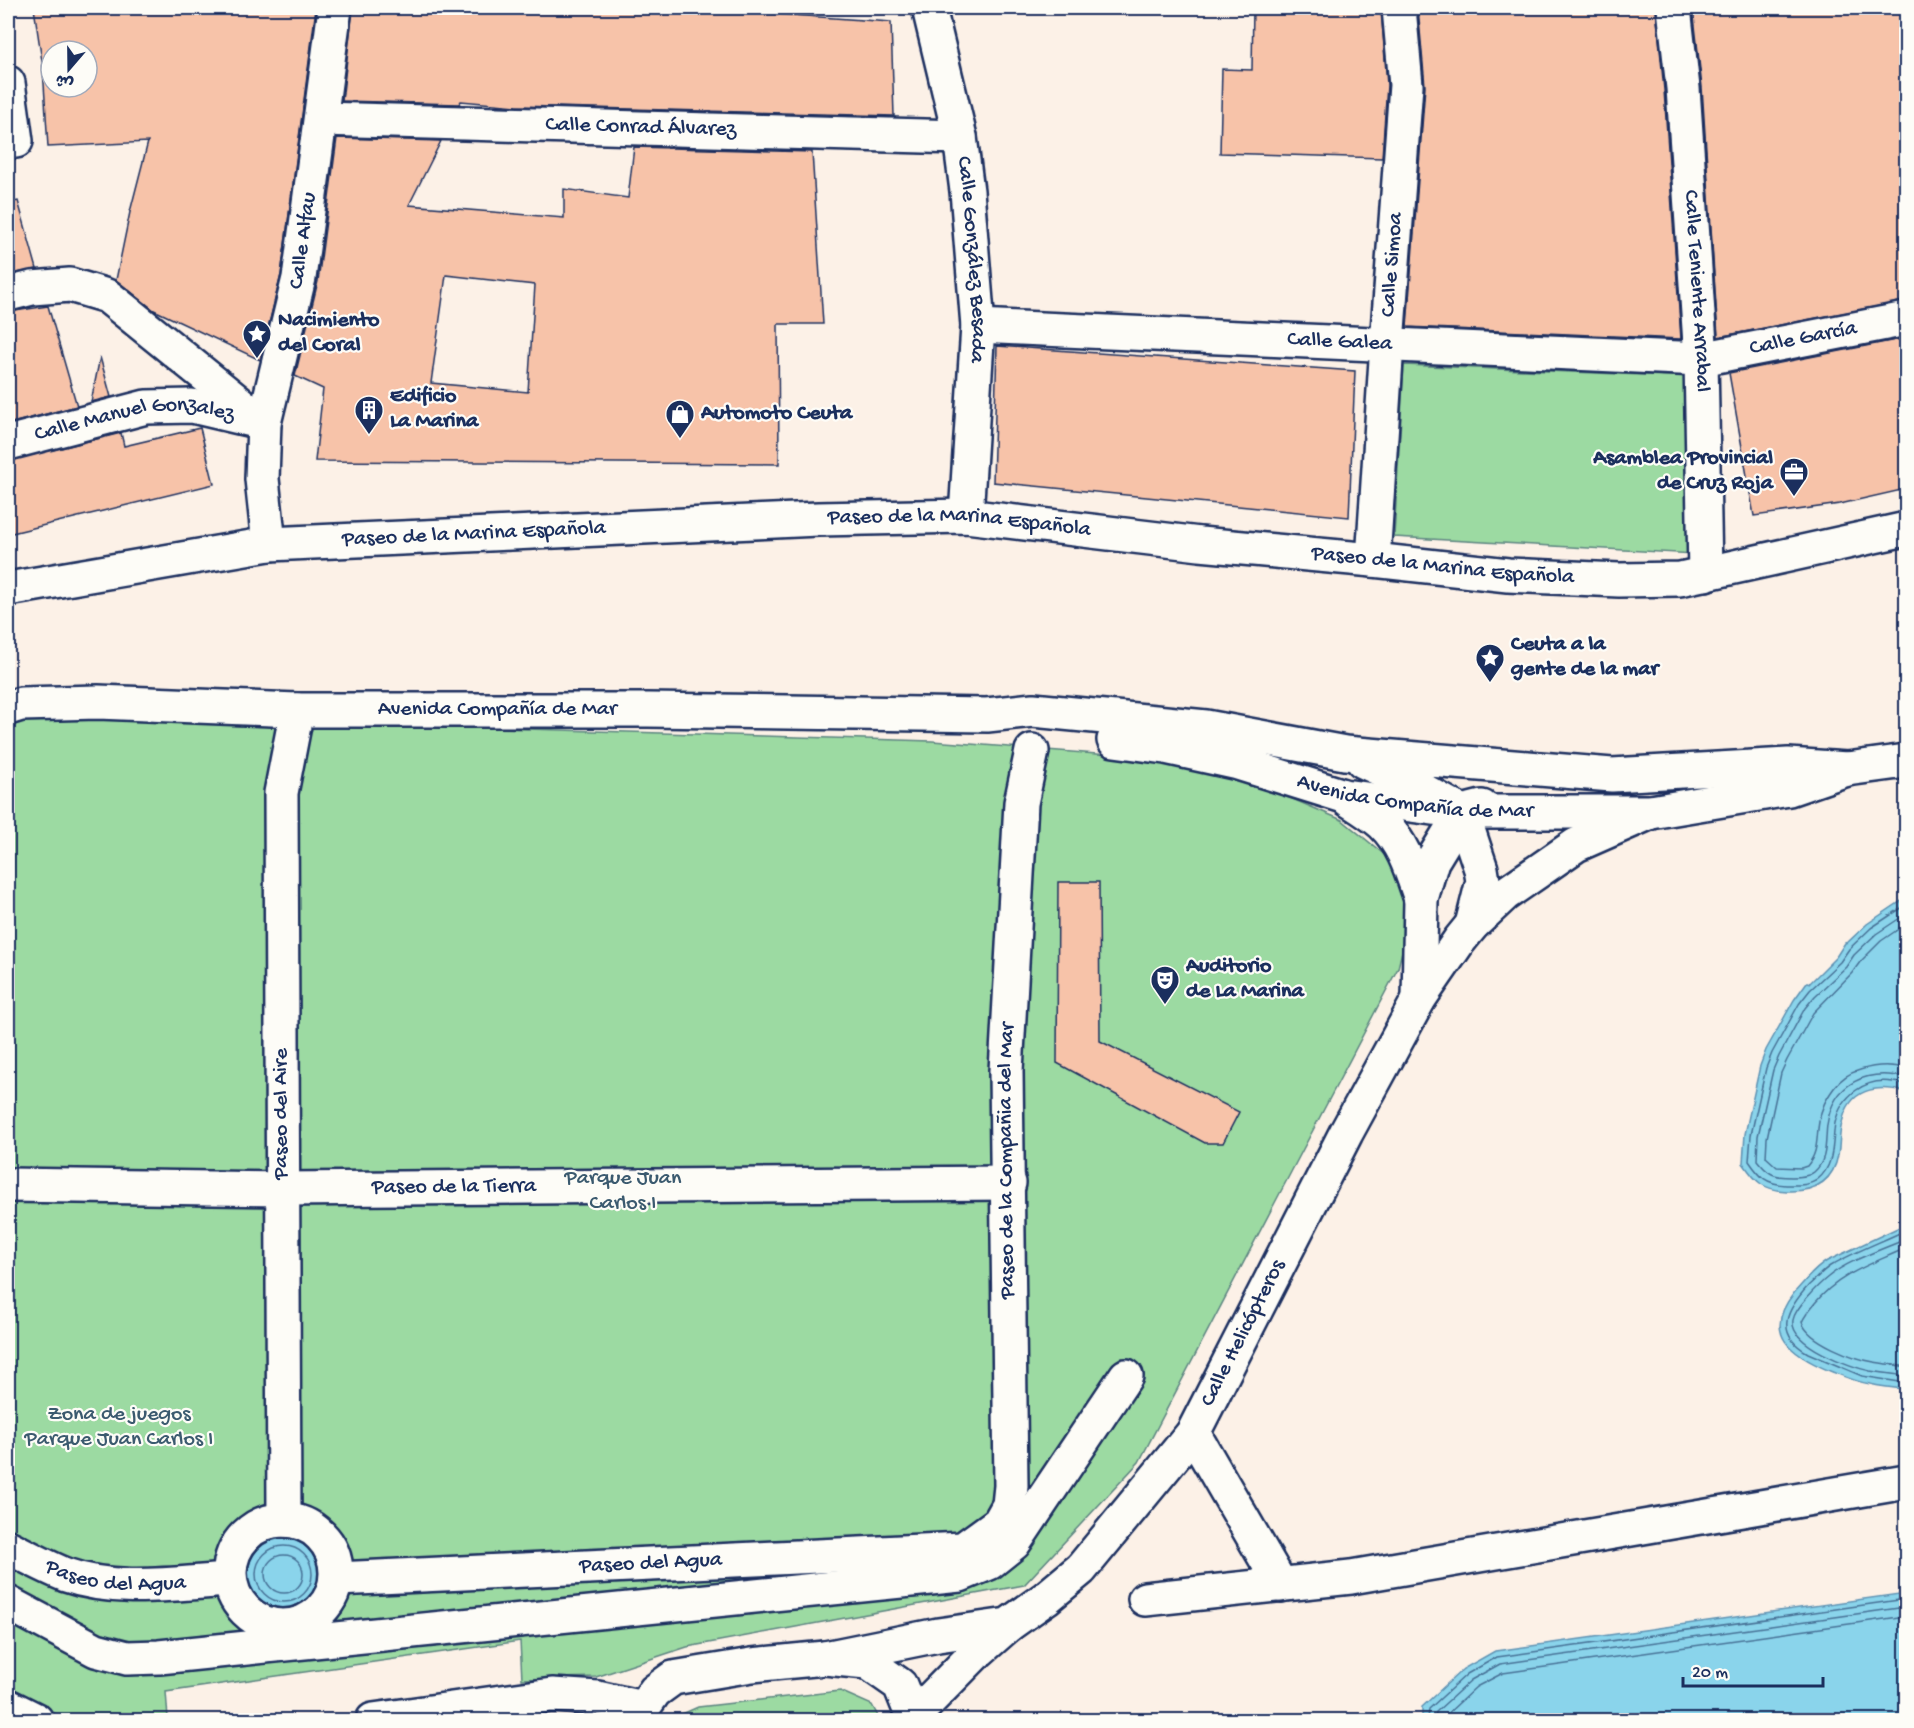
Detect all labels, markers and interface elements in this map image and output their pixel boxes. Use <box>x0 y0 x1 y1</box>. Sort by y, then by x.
north arrow <box>39 39 99 99</box>
text: ش <box>54 68 77 92</box>
street label: Calle Conrad Álvarez <box>545 112 738 144</box>
street label: Calle González Besada <box>950 155 991 365</box>
street label: Calle Teniente Arrabal <box>1677 189 1715 392</box>
street label: Calle Alfau <box>284 191 323 292</box>
street label: Calle Simoa <box>1376 211 1410 318</box>
place label: Nacimiento del Coral <box>278 308 380 359</box>
street label: Calle García <box>1747 316 1860 362</box>
place icon: Nacimiento del Coral <box>241 318 273 360</box>
street label: Calle Galea <box>1287 327 1393 358</box>
place label: Edificio La Marina <box>390 384 480 435</box>
street label: Calle Manuel Gonzalez <box>32 392 238 448</box>
building icon: Edificio La Marina <box>353 394 385 436</box>
shop icon: Automoto Ceuta <box>664 398 696 440</box>
place label: Automoto Ceuta <box>700 401 854 427</box>
place label: Asamblea Provincial de Cruz Roja <box>1592 446 1775 497</box>
office icon: Asamblea Provincial de Cruz Roja <box>1778 456 1810 498</box>
street label: Paseo de la Marina Española <box>826 503 1093 544</box>
street label: Paseo de la Marina Española <box>340 516 607 554</box>
street label: Paseo de la Marina Española <box>1309 541 1576 591</box>
place label: Ceuta a la gente de la mar <box>1510 632 1660 683</box>
place icon: Ceuta a la gente de la mar <box>1474 642 1506 684</box>
street label: Avenida Compañía de Mar <box>378 697 619 723</box>
street label: Avenida Compañía de Mar <box>1294 769 1535 825</box>
place label: Auditorio de La Marina <box>1185 954 1305 1005</box>
theatre icon: Auditorio de La Marina <box>1149 964 1181 1006</box>
street label: Paseo de la Compañia del Mar <box>993 1020 1022 1300</box>
street label: Paseo del Aire <box>269 1048 295 1181</box>
park label: Parque Juan Carlos I <box>564 1166 682 1217</box>
street label: Paseo de la Tierra <box>371 1174 537 1201</box>
street label: Calle Helicópteros <box>1196 1255 1292 1411</box>
park label: Zona de juegos Parque Juan Carlos I <box>24 1402 213 1453</box>
street label: Paseo del Agua <box>578 1548 723 1580</box>
street label: Paseo del Agua <box>40 1554 188 1599</box>
scale bar <box>1683 1650 1822 1688</box>
text: 20 m <box>1692 1663 1728 1684</box>

